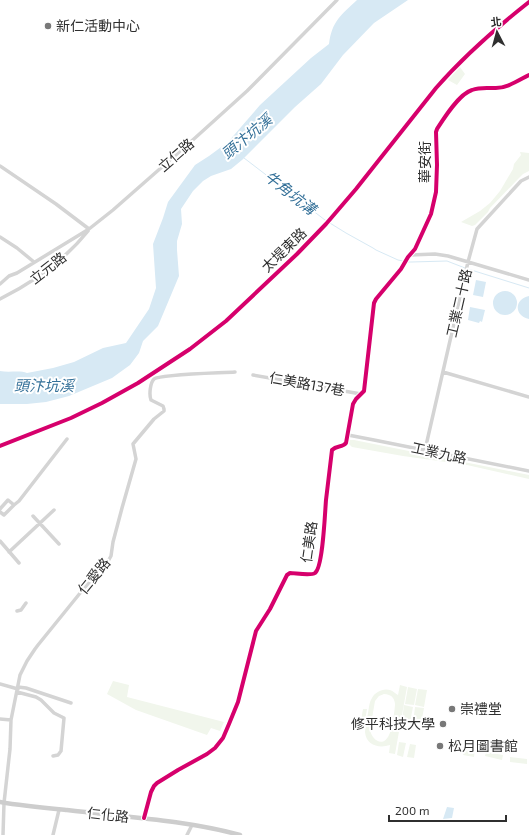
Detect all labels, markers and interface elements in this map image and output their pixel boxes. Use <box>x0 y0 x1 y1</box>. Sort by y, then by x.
north arrow <box>477 12 517 52</box>
text: 北 <box>490 15 502 29</box>
place label: 新仁活動中心 <box>56 17 140 34</box>
marker: 新仁活動中心 <box>43 21 53 31</box>
water label: 頭汴坑溪 <box>218 109 277 162</box>
street label: 立仁路 <box>154 134 197 175</box>
street label: 華安街 <box>416 141 433 183</box>
water label: 牛角坑溝 <box>261 167 321 219</box>
street label: 太堤東路 <box>258 224 310 275</box>
street label: 立元路 <box>26 248 69 287</box>
street label: 工業二十路 <box>442 267 475 339</box>
street label: 仁美路137巷 <box>268 368 346 399</box>
water label: 頭汴坑溪 <box>14 376 76 394</box>
street label: 工業九路 <box>410 438 468 467</box>
street label: 仁美路 <box>297 520 320 564</box>
street label: 仁愛路 <box>74 554 113 597</box>
place label: 崇禮堂 <box>460 700 502 717</box>
marker: 崇禮堂 <box>447 704 457 714</box>
place label: 修平科技大學 <box>351 715 435 732</box>
marker: 修平科技大學 <box>438 719 448 729</box>
place label: 松月圖書館 <box>448 737 518 754</box>
marker: 松月圖書館 <box>435 741 445 751</box>
scale bar <box>389 797 506 823</box>
text: 200 m <box>395 803 429 817</box>
street label: 仁化路 <box>86 804 130 825</box>

